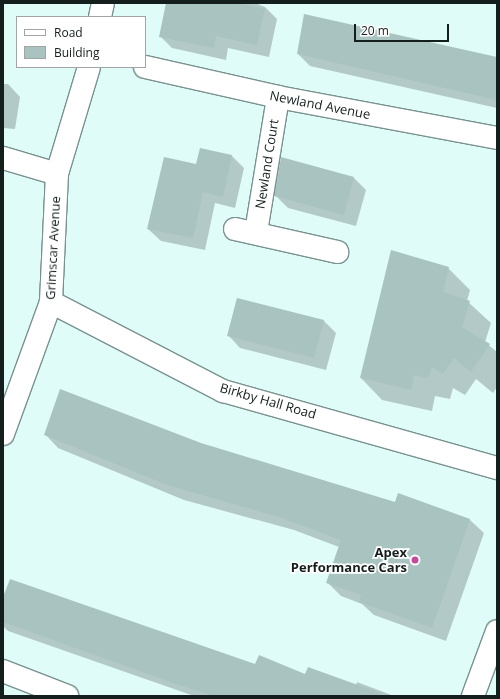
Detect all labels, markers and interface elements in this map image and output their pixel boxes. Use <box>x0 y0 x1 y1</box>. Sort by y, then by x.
legend <box>16 16 146 68</box>
scale bar <box>356 16 451 42</box>
text: 20 m <box>361 22 389 39</box>
text: Road <box>54 24 83 41</box>
text: Building <box>54 44 99 61</box>
street label: Newland Avenue <box>268 88 372 122</box>
street label: Newland Court <box>252 118 282 210</box>
street label: Grimscar Avenue <box>42 196 64 300</box>
street label: Birkby Hall Road <box>218 380 318 422</box>
place label: Apex Performance Cars <box>291 545 407 576</box>
marker: Apex Performance Cars <box>410 555 420 565</box>

